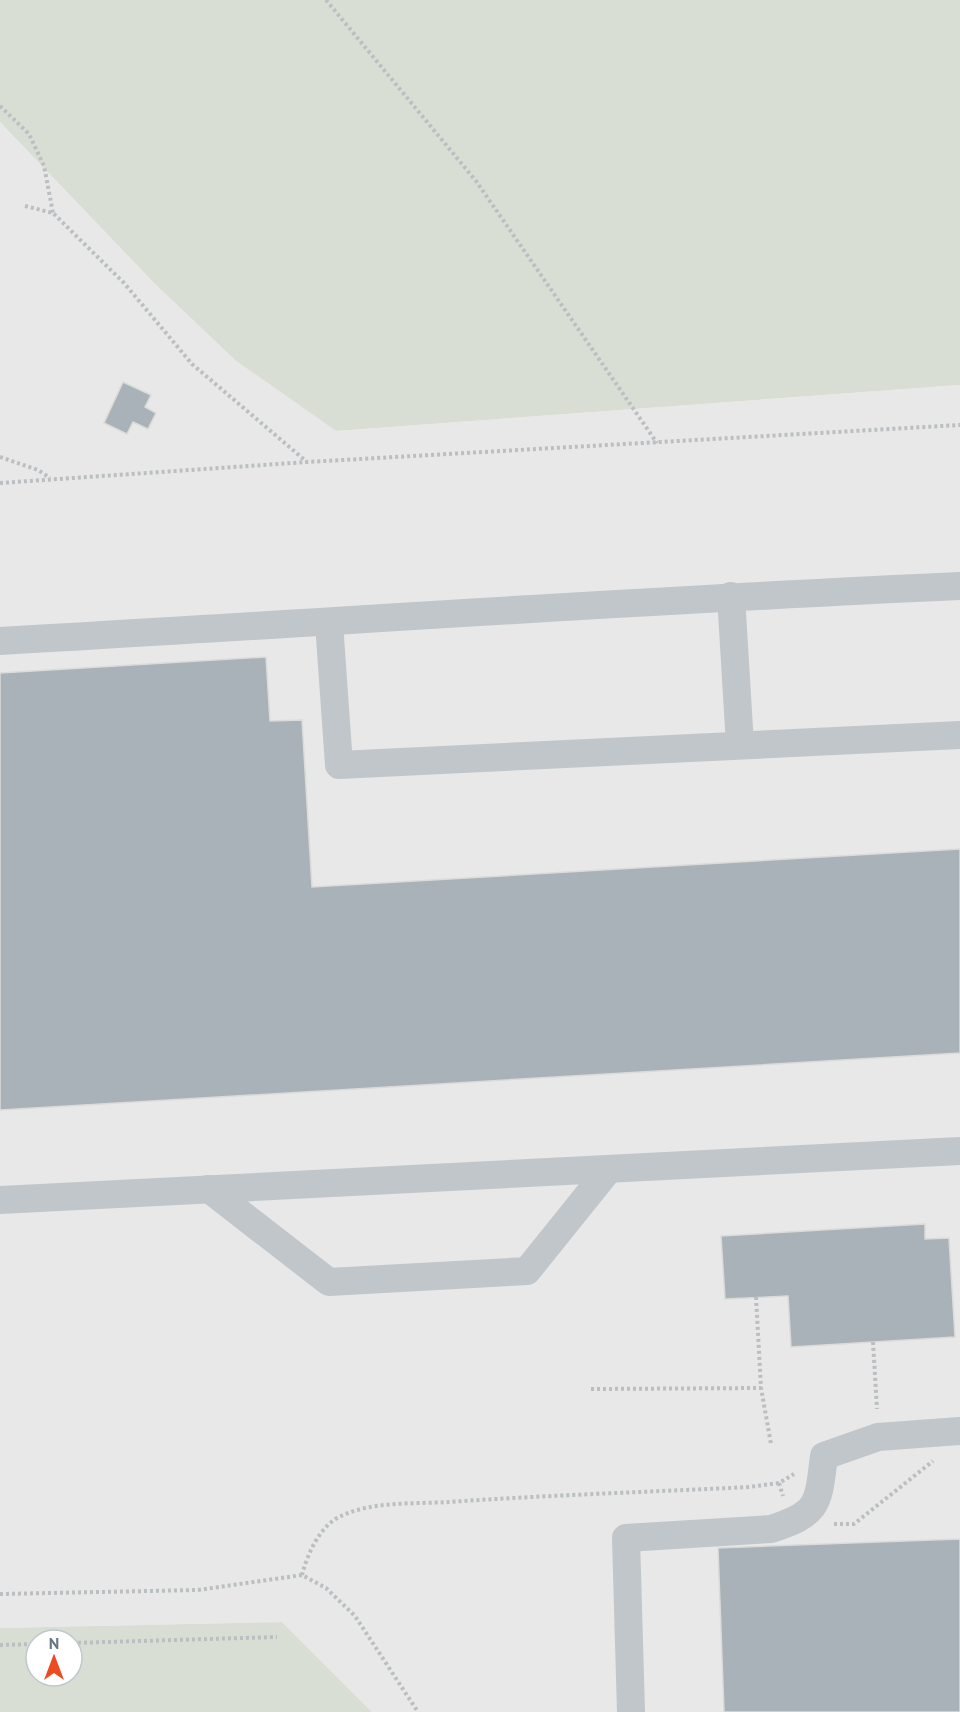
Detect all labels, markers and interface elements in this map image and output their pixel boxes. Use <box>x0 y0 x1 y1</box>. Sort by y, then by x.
north arrow <box>24 1628 84 1688</box>
text: N <box>49 1633 59 1653</box>

